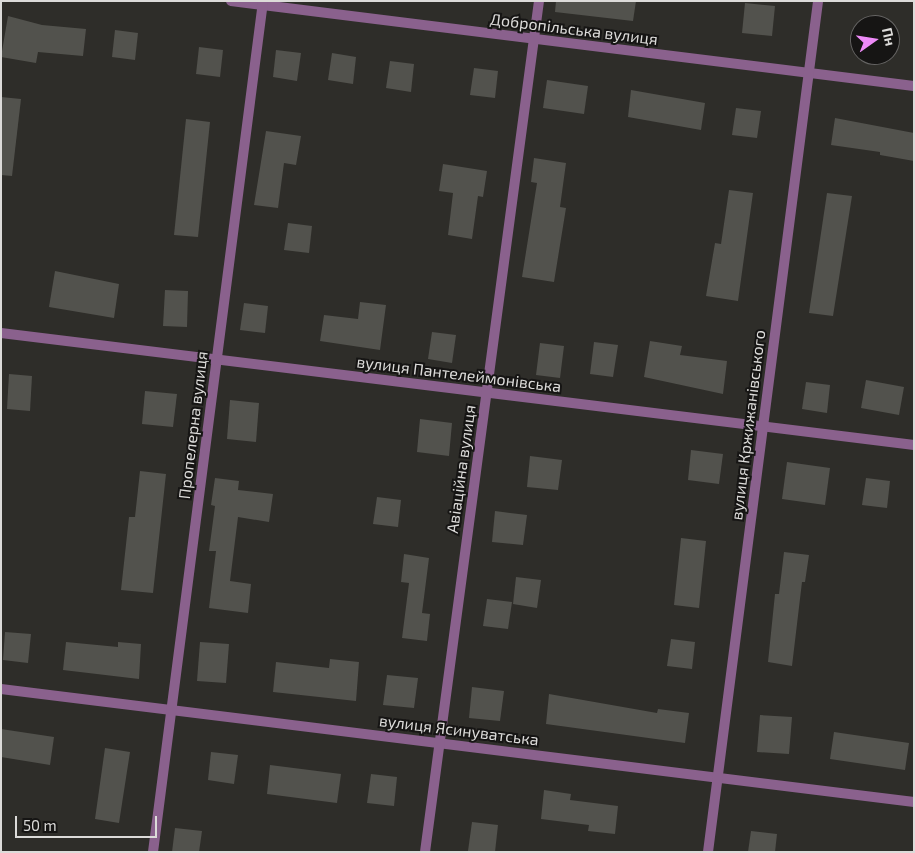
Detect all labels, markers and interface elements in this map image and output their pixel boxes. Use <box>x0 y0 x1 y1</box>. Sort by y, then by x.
street label: Добропільська вулиця <box>489 9 659 49</box>
north arrow <box>850 15 900 65</box>
text: Пн <box>879 26 899 48</box>
street label: вулиця Кржижанівського <box>727 329 769 521</box>
street label: Пропелерна вулиця <box>174 350 212 500</box>
street label: вулиця Пантелеймонівська <box>356 352 562 396</box>
street label: Авіаційна вулиця <box>442 403 480 535</box>
street label: вулиця Ясинуватська <box>378 711 540 749</box>
scale bar <box>18 806 160 838</box>
text: 50 m <box>23 816 57 834</box>

